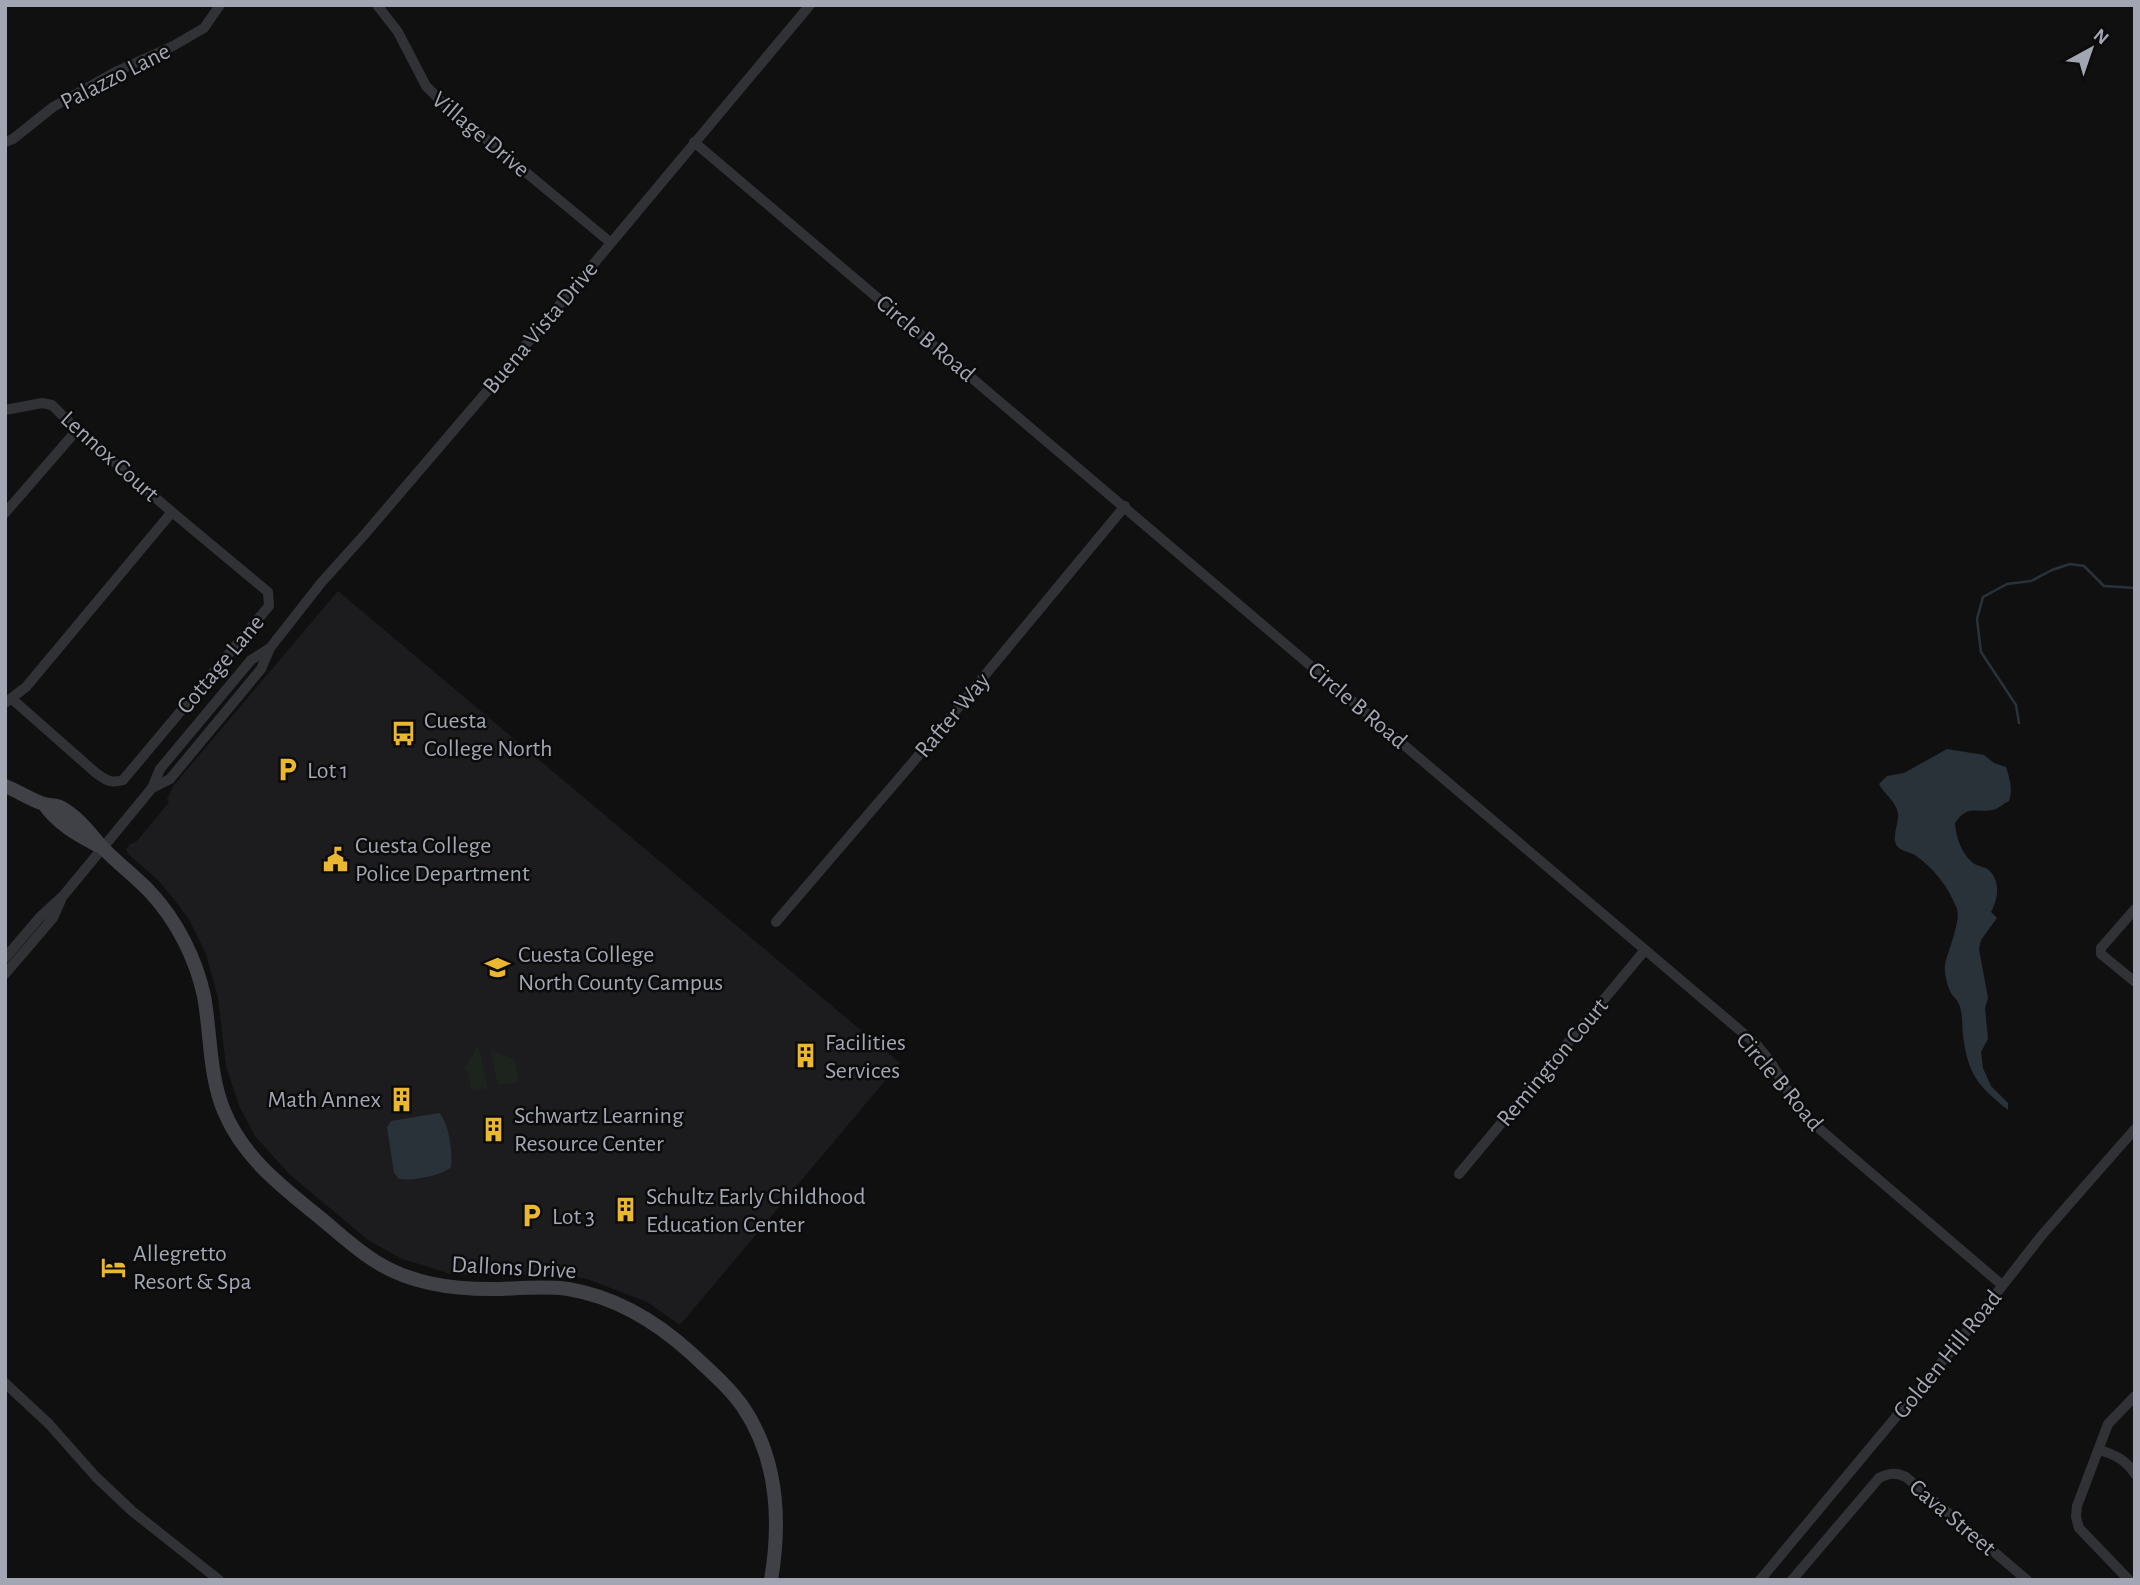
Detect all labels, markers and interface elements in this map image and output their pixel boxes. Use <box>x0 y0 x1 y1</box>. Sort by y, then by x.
north arrow <box>2056 14 2126 84</box>
text: N <box>2090 26 2112 49</box>
street label: Palazzo Lane <box>57 39 174 115</box>
street label: Village Drive <box>427 87 534 182</box>
street label: Buena Vista Drive <box>479 257 603 398</box>
street label: Circle B Road <box>871 291 979 387</box>
street label: Lennox Court <box>56 407 163 507</box>
street label: Cottage Lane <box>173 611 269 719</box>
street label: Circle B Road <box>1303 658 1411 754</box>
street label: Rafter Way <box>911 669 995 763</box>
place label: Cuesta College North <box>424 709 553 761</box>
bus stop icon: Cuesta College North <box>390 720 418 748</box>
parking icon: Lot 1 <box>273 756 301 784</box>
place label: Lot 1 <box>307 759 348 783</box>
place label: Cuesta College Police Department <box>355 834 530 886</box>
public building icon: Cuesta College Police Department <box>321 845 349 873</box>
place label: Cuesta College North County Campus <box>518 943 723 995</box>
school or university icon: Cuesta College North County Campus <box>484 954 512 982</box>
street label: Remington Court <box>1492 994 1613 1131</box>
street label: Circle B Road <box>1731 1028 1827 1136</box>
place label: Facilities Services <box>825 1031 906 1083</box>
building icon: Facilities Services <box>791 1042 819 1070</box>
building icon: Math Annex <box>387 1085 415 1113</box>
place label: Math Annex <box>267 1088 382 1112</box>
place label: Schwartz Learning Resource Center <box>514 1104 684 1156</box>
building icon: Schwartz Learning Resource Center <box>480 1115 508 1143</box>
place label: Schultz Early Childhood Education Center <box>646 1185 866 1237</box>
building icon: Schultz Early Childhood Education Center <box>612 1196 640 1224</box>
parking icon: Lot 3 <box>518 1202 546 1230</box>
place label: Lot 3 <box>552 1205 595 1229</box>
place label: Allegretto Resort & Spa <box>133 1242 252 1294</box>
hotel icon: Allegretto Resort & Spa <box>99 1253 127 1281</box>
street label: Dallons Drive <box>451 1253 577 1283</box>
street label: Golden Hill Road <box>1889 1286 2007 1423</box>
street label: Cava Street <box>1905 1475 2000 1561</box>

